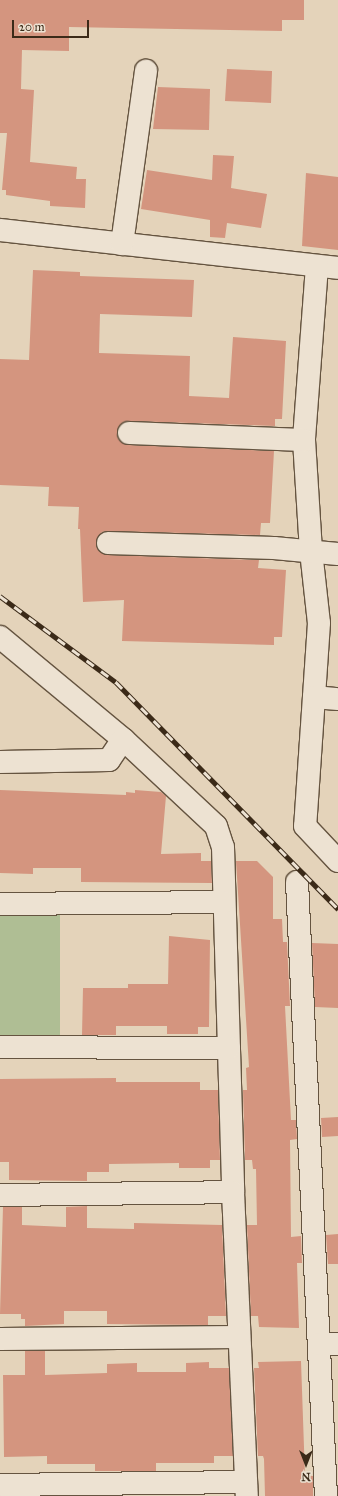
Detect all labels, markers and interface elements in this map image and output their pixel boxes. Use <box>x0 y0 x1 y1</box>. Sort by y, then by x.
scale bar <box>14 12 91 38</box>
text: 20 m <box>19 20 45 34</box>
north arrow <box>286 1444 326 1484</box>
text: N <box>301 1470 311 1483</box>

